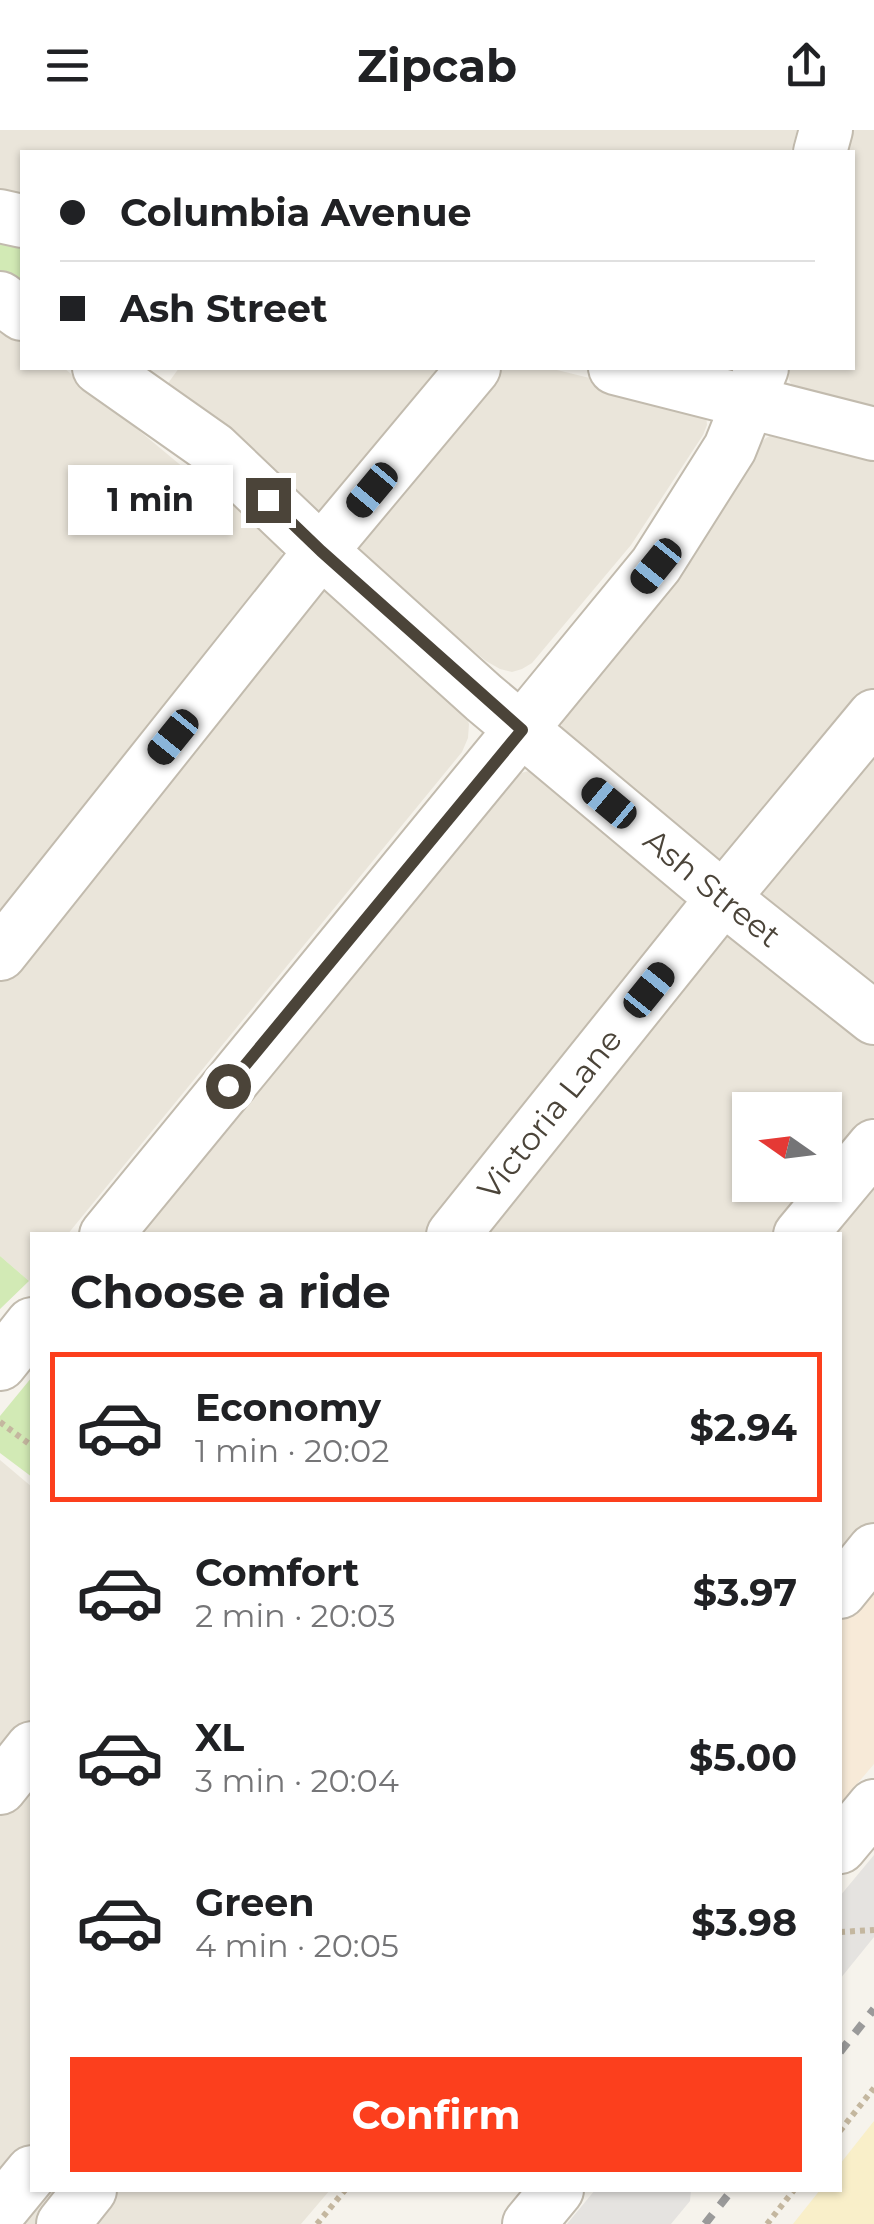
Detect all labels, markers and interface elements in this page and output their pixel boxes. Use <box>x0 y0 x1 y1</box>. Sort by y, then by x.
icon: menu <box>40 38 95 93</box>
text: Zipcab <box>357 38 517 93</box>
icon: share <box>779 38 834 93</box>
text: Columbia Avenue <box>120 189 471 236</box>
text: Ash Street <box>120 285 327 332</box>
car <box>341 457 403 523</box>
callout: 1 min <box>68 465 233 535</box>
route end <box>246 478 291 523</box>
text: 1 min <box>107 480 194 519</box>
car <box>625 533 687 599</box>
car <box>142 704 204 770</box>
car <box>576 772 642 834</box>
street label: Ash Street <box>636 820 789 955</box>
car <box>618 957 680 1023</box>
street label: Victoria Lane <box>469 1020 630 1207</box>
route start <box>206 1064 251 1109</box>
north arrow <box>732 1092 842 1202</box>
map controls <box>732 1092 842 1202</box>
text: Choose a ride <box>70 1264 391 1319</box>
icon: car <box>75 1382 165 1472</box>
text: Economy <box>195 1384 381 1431</box>
text: $2.94 <box>690 1404 797 1451</box>
text: 1 min · 20:02 <box>195 1431 389 1470</box>
icon: car <box>75 1547 165 1637</box>
text: Comfort <box>195 1549 359 1596</box>
text: $3.97 <box>693 1569 797 1616</box>
text: 2 min · 20:03 <box>195 1596 396 1635</box>
icon: car <box>75 1712 165 1802</box>
text: XL <box>195 1714 244 1761</box>
text: $5.00 <box>689 1734 797 1781</box>
text: 3 min · 20:04 <box>195 1761 399 1800</box>
icon: car <box>75 1877 165 1967</box>
text: Green <box>195 1879 315 1926</box>
text: $3.98 <box>691 1899 797 1946</box>
text: 4 min · 20:05 <box>195 1926 399 1965</box>
button: Confirm <box>70 2057 802 2172</box>

